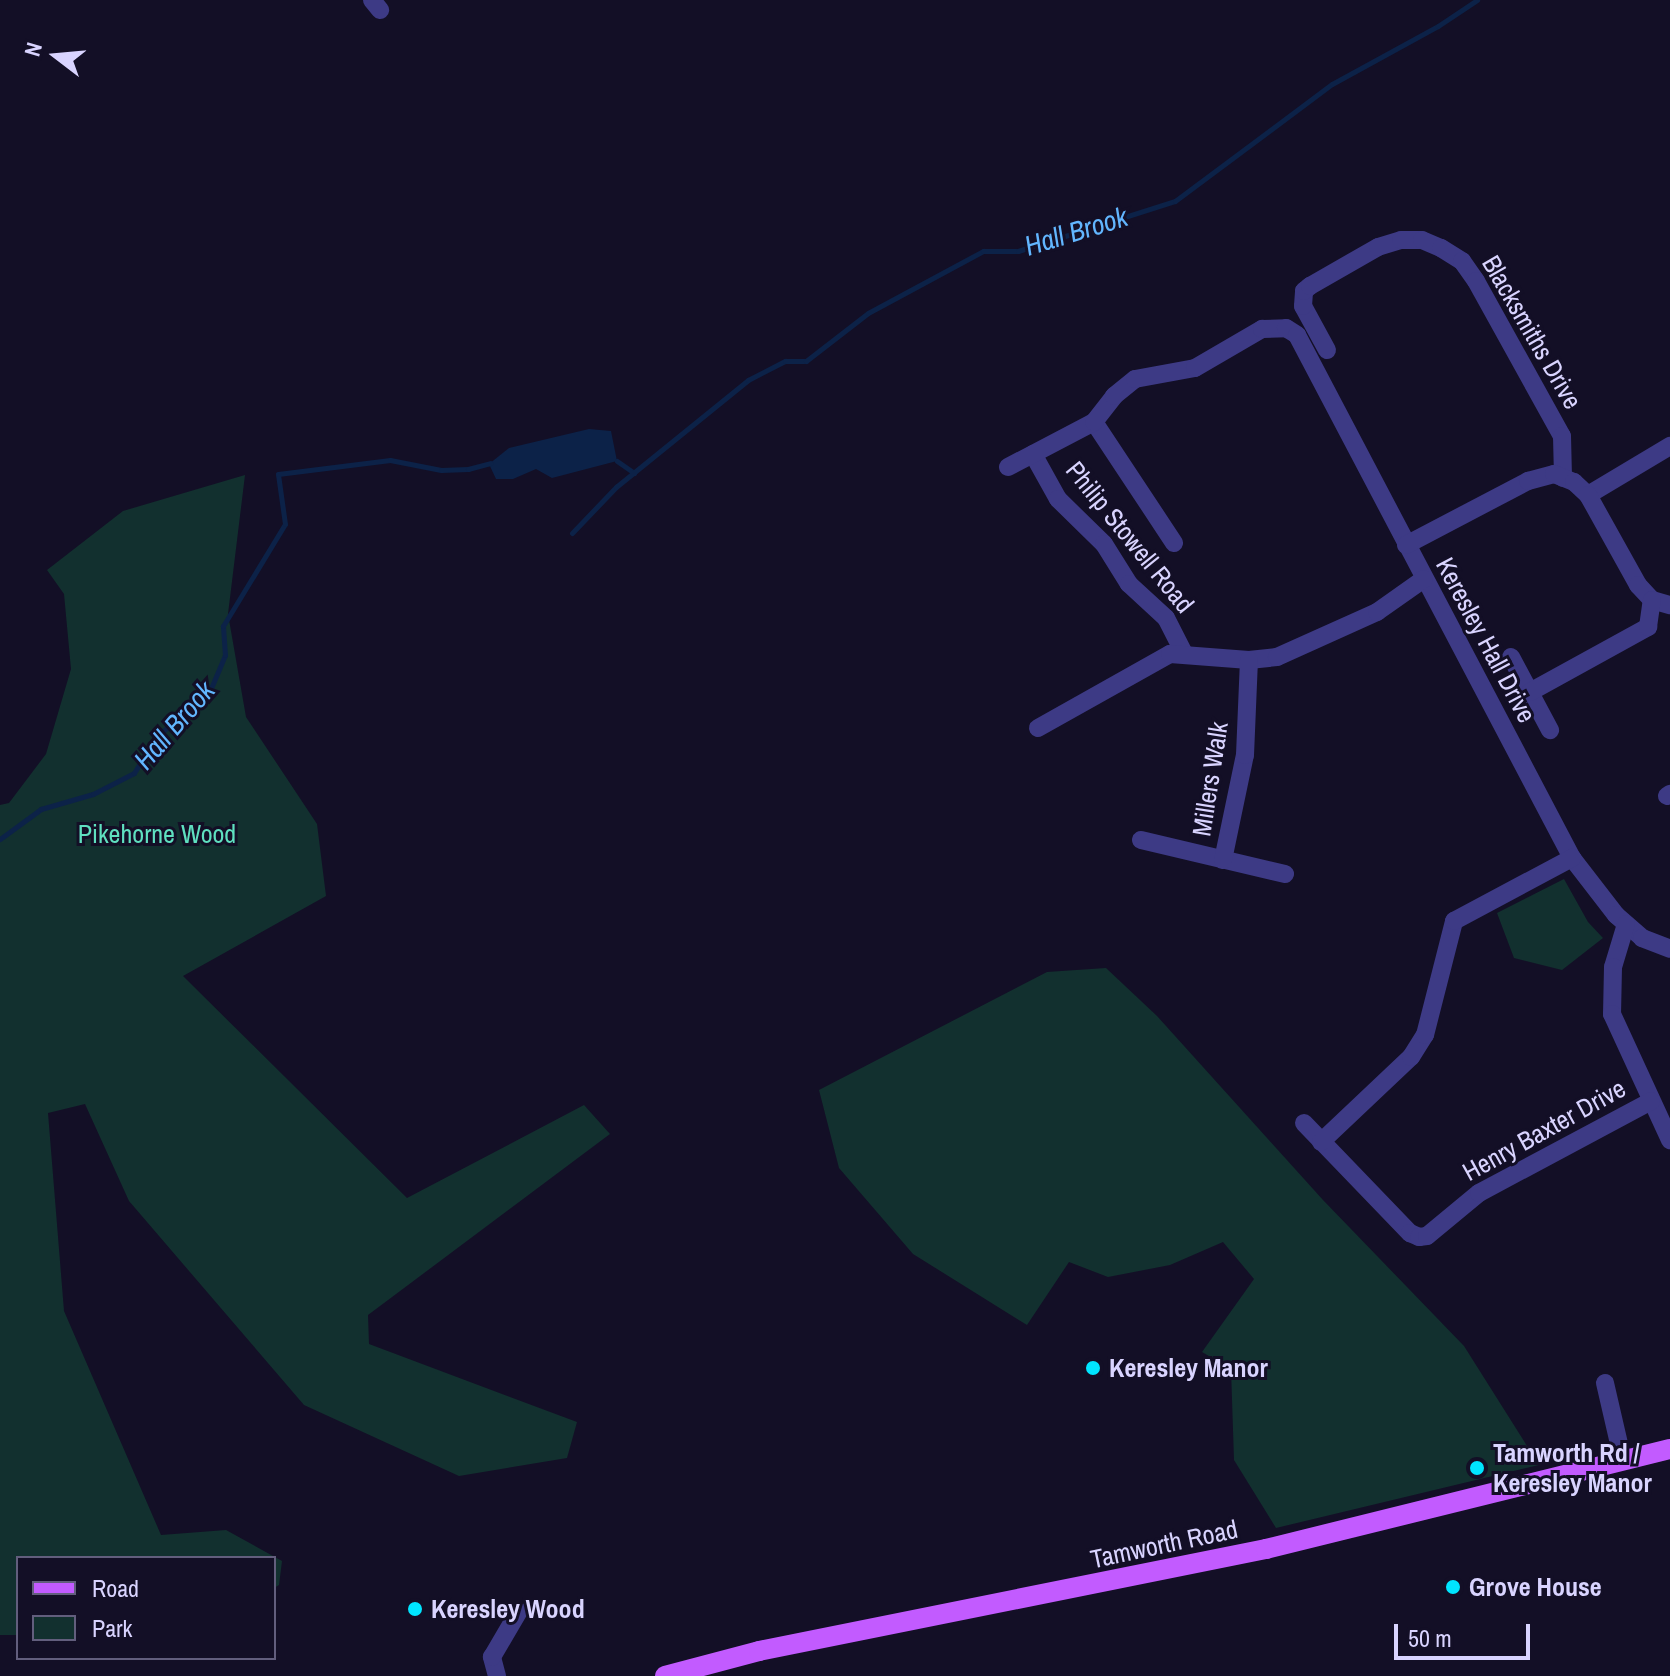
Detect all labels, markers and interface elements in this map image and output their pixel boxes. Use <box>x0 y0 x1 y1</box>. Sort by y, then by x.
north arrow <box>16 16 96 96</box>
text: N <box>17 39 49 60</box>
water label: Hall Brook <box>1020 199 1132 263</box>
street label: Blacksmiths Drive <box>1476 250 1588 414</box>
street label: Philip Stowell Road <box>1059 455 1201 619</box>
street label: Keresley Hall Drive <box>1429 552 1543 728</box>
water label: Hall Brook <box>127 674 221 776</box>
street label: Millers Walk <box>1186 720 1234 838</box>
park label: Pikehorne Wood <box>78 818 236 850</box>
street label: Henry Baxter Drive <box>1457 1072 1631 1188</box>
place label: Keresley Manor <box>1109 1352 1268 1384</box>
marker: Keresley Manor <box>1084 1359 1102 1377</box>
place label: Tamworth Rd / Keresley Manor <box>1493 1437 1652 1498</box>
marker: Tamworth Rd / Keresley Manor <box>1468 1459 1486 1477</box>
street label: Tamworth Road <box>1088 1513 1240 1575</box>
legend <box>16 1556 276 1660</box>
place label: Grove House <box>1469 1571 1602 1603</box>
text: Road <box>92 1572 139 1604</box>
marker: Grove House <box>1444 1578 1462 1596</box>
place label: Keresley Wood <box>431 1593 585 1625</box>
marker: Keresley Wood <box>406 1600 424 1618</box>
scale bar <box>1398 1608 1534 1658</box>
text: Park <box>92 1612 132 1644</box>
text: 50 m <box>1408 1622 1452 1654</box>

